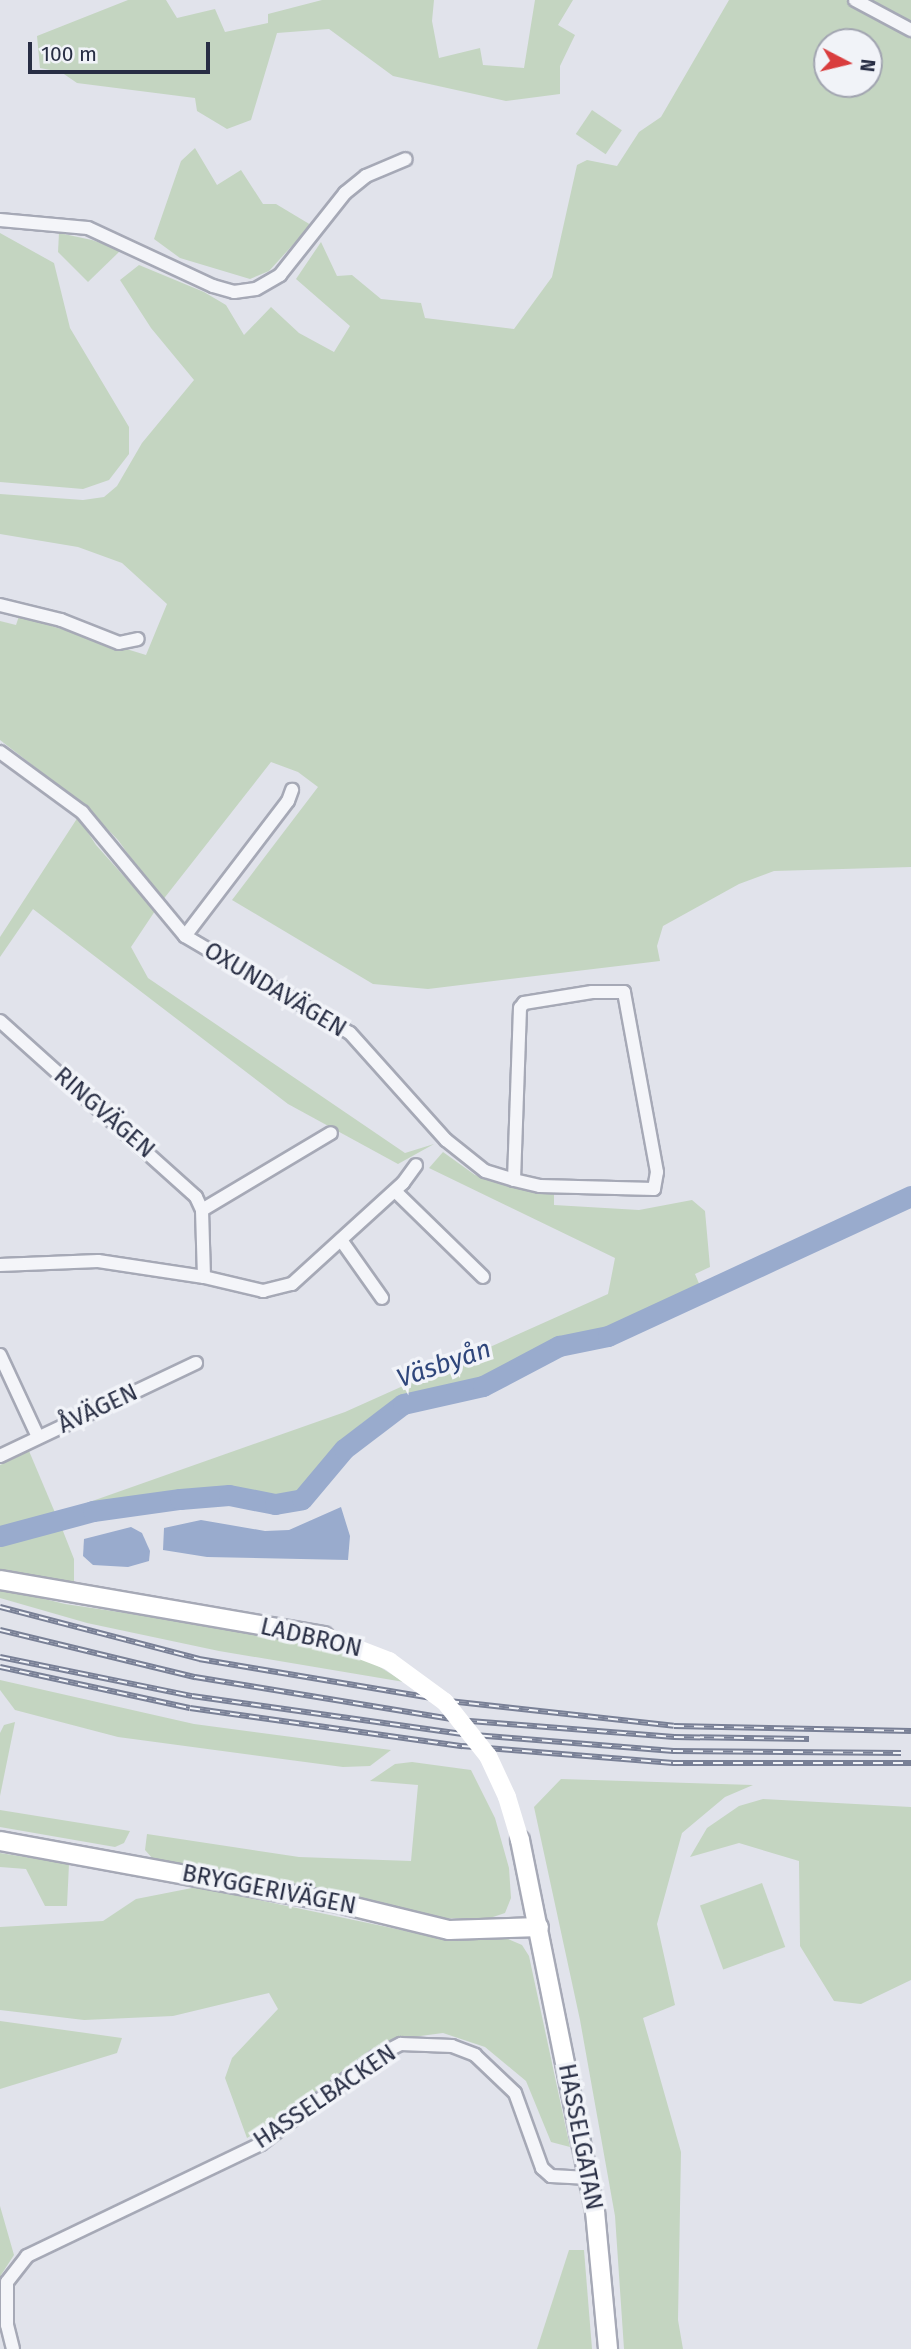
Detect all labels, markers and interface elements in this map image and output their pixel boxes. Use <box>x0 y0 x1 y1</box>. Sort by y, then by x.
scale bar <box>32 28 214 72</box>
north arrow <box>813 28 883 98</box>
text: 100 m <box>41 41 97 67</box>
text: N <box>855 58 880 73</box>
street label: OXUNDAVÄGEN <box>199 936 351 1044</box>
street label: RINGVÄGEN <box>48 1061 160 1165</box>
water label: Väsbyån <box>393 1333 495 1395</box>
street label: ÅVÄGEN <box>54 1378 142 1440</box>
street label: LADBRON <box>258 1612 364 1664</box>
street label: BRYGGERIVÄGEN <box>180 1859 358 1921</box>
street label: HASSELBACKEN <box>248 2039 402 2155</box>
street label: HASSELGATAN <box>552 2061 608 2213</box>

